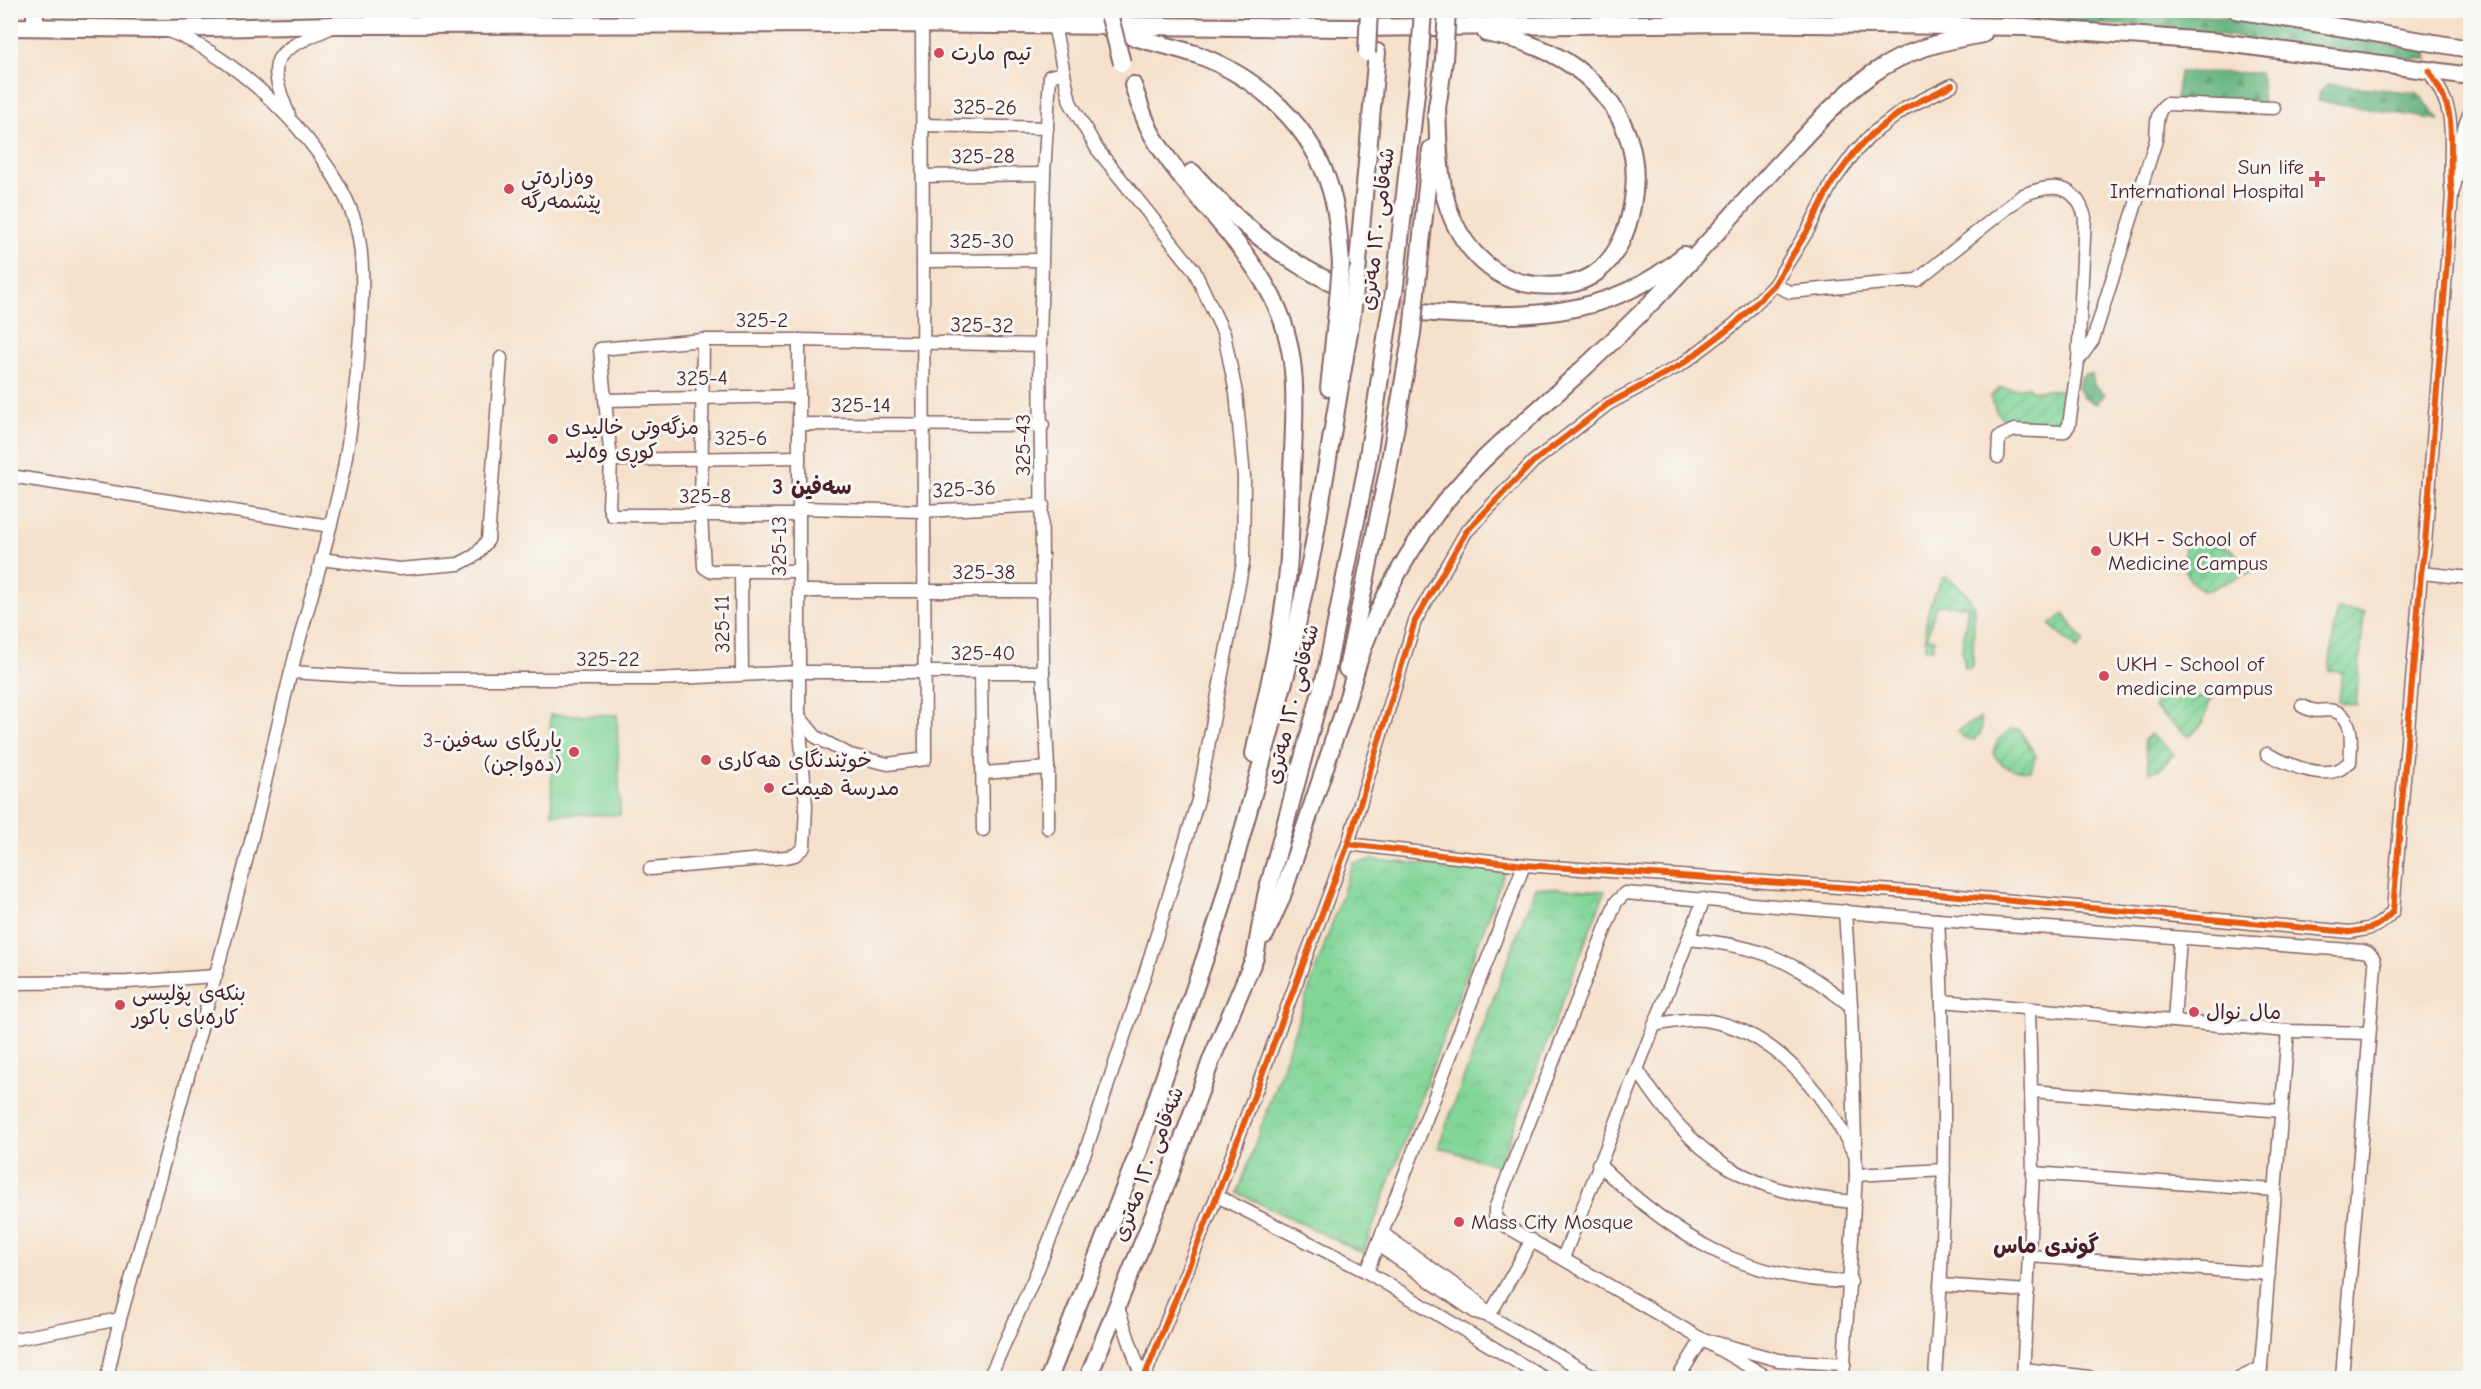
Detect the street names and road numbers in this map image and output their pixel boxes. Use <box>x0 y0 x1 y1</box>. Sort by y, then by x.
street label: 325-26 <box>953 94 1017 120</box>
street label: 325-28 <box>951 143 1015 169</box>
street label: شەقامی ١٢٠ مەتری <box>1355 146 1401 312</box>
street label: 325-30 <box>950 229 1014 253</box>
street label: 325-2 <box>736 308 788 332</box>
street label: 325-32 <box>950 312 1014 338</box>
street label: 325-4 <box>676 366 728 390</box>
street label: 325-14 <box>831 393 891 417</box>
street label: 325-43 <box>1011 414 1035 476</box>
street label: 325-6 <box>715 426 767 450</box>
street label: 325-36 <box>932 475 996 503</box>
street label: 325-8 <box>679 484 731 508</box>
street label: 325-13 <box>767 516 791 576</box>
street label: 325-38 <box>953 560 1015 584</box>
street label: 325-11 <box>709 595 735 653</box>
street label: شەقامی ١٢٠ مەتری <box>1261 622 1325 787</box>
street label: 325-40 <box>951 641 1015 665</box>
street label: 325-22 <box>576 647 640 671</box>
street label: شەقامی ١٢٠ مەتری <box>1107 1083 1190 1246</box>

